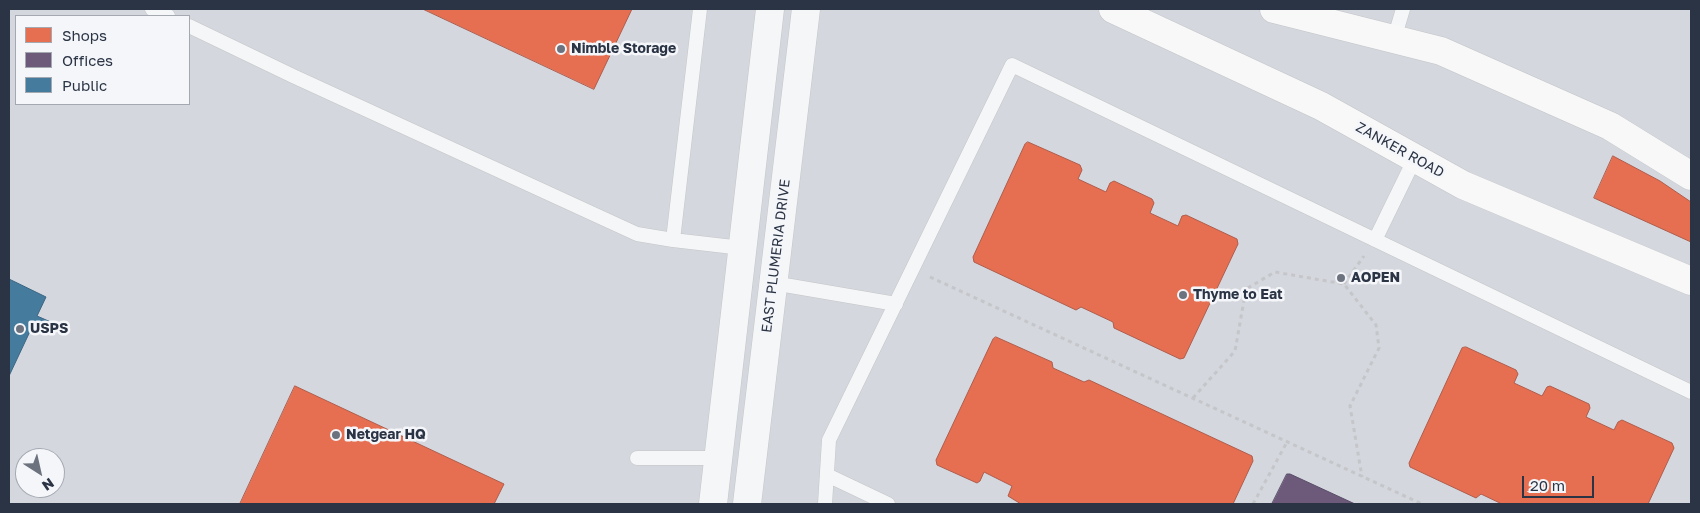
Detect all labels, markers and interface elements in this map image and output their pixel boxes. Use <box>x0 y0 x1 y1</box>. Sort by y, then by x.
legend <box>15 15 190 105</box>
text: Shops <box>62 26 107 44</box>
place label: Nimble Storage <box>571 41 676 57</box>
marker: Nimble Storage <box>555 43 567 55</box>
text: Offices <box>62 51 113 69</box>
text: Public <box>62 76 107 94</box>
street label: ZANKER ROAD <box>1353 119 1447 181</box>
street label: EAST PLUMERIA DRIVE <box>758 178 794 334</box>
place label: AOPEN <box>1351 270 1400 286</box>
marker: AOPEN <box>1335 272 1347 284</box>
place label: Thyme to Eat <box>1193 287 1283 303</box>
marker: Thyme to Eat <box>1177 289 1189 301</box>
place label: USPS <box>30 321 68 337</box>
marker: USPS <box>14 323 26 335</box>
place label: Netgear HQ <box>346 427 426 443</box>
marker: Netgear HQ <box>330 429 342 441</box>
north arrow <box>15 448 65 498</box>
scale bar <box>1525 466 1598 498</box>
text: N <box>39 475 58 495</box>
text: 20 m <box>1530 476 1565 494</box>

